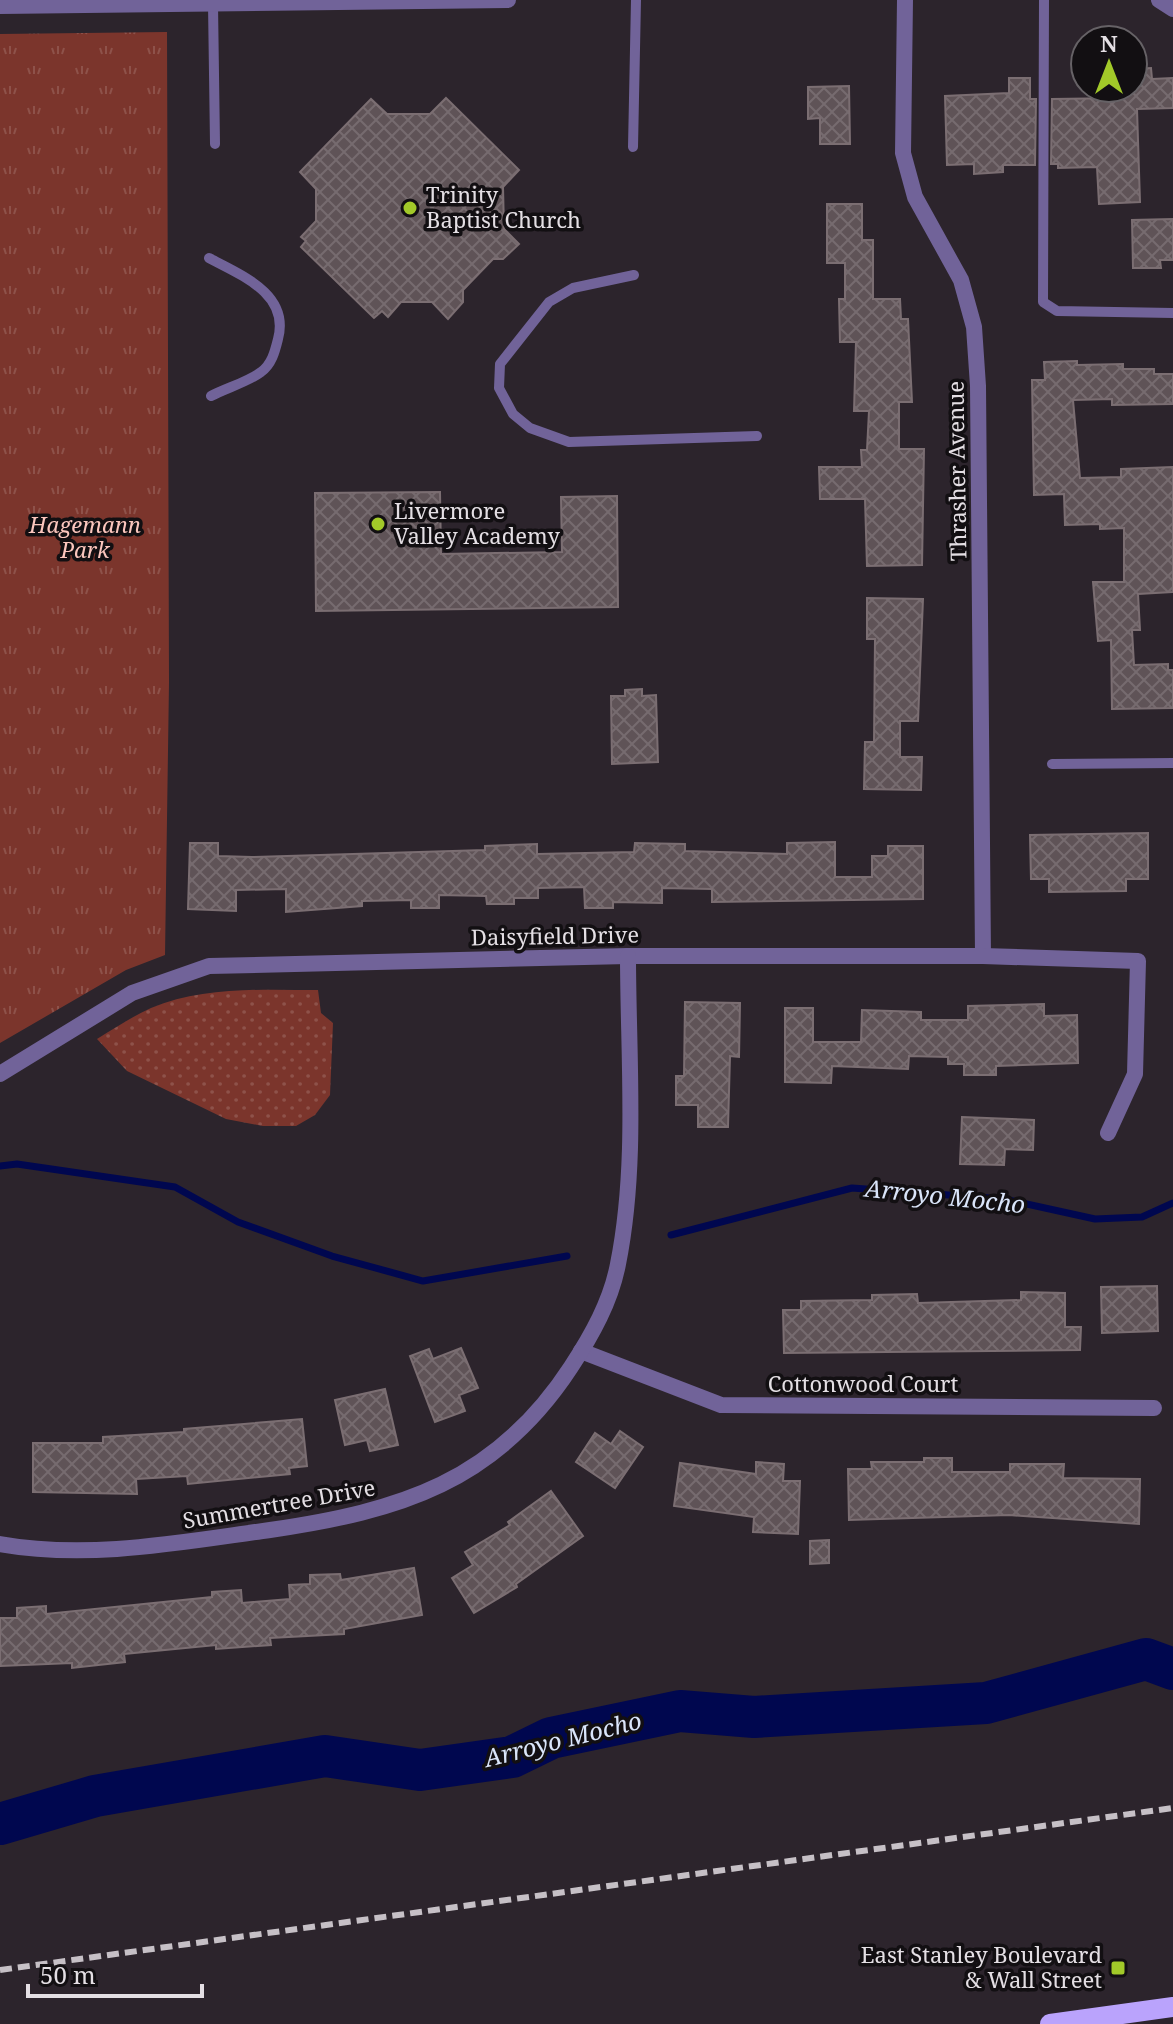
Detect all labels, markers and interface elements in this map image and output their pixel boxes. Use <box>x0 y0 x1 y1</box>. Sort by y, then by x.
north arrow <box>1069 24 1149 104</box>
text: N <box>1100 28 1118 58</box>
place label: Trinity Baptist Church <box>426 179 581 234</box>
marker: Trinity Baptist Church <box>401 199 419 217</box>
street label: Thrasher Avenue <box>939 381 973 561</box>
place label: Livermore Valley Academy <box>394 495 560 550</box>
park label: Hagemann Park <box>28 509 141 564</box>
marker: Livermore Valley Academy <box>369 515 387 533</box>
street label: Daisyfield Drive <box>471 919 639 951</box>
water label: Arroyo Mocho <box>861 1170 1027 1220</box>
street label: Cottonwood Court <box>768 1368 958 1398</box>
street label: Summertree Drive <box>180 1471 377 1535</box>
water label: Arroyo Mocho <box>479 1703 645 1775</box>
place label: East Stanley Boulevard & Wall Street <box>861 1939 1102 1994</box>
scale bar <box>28 1948 202 1998</box>
text: 50 m <box>40 1958 96 1991</box>
marker: East Stanley Boulevard & Wall Street <box>1109 1959 1127 1977</box>

